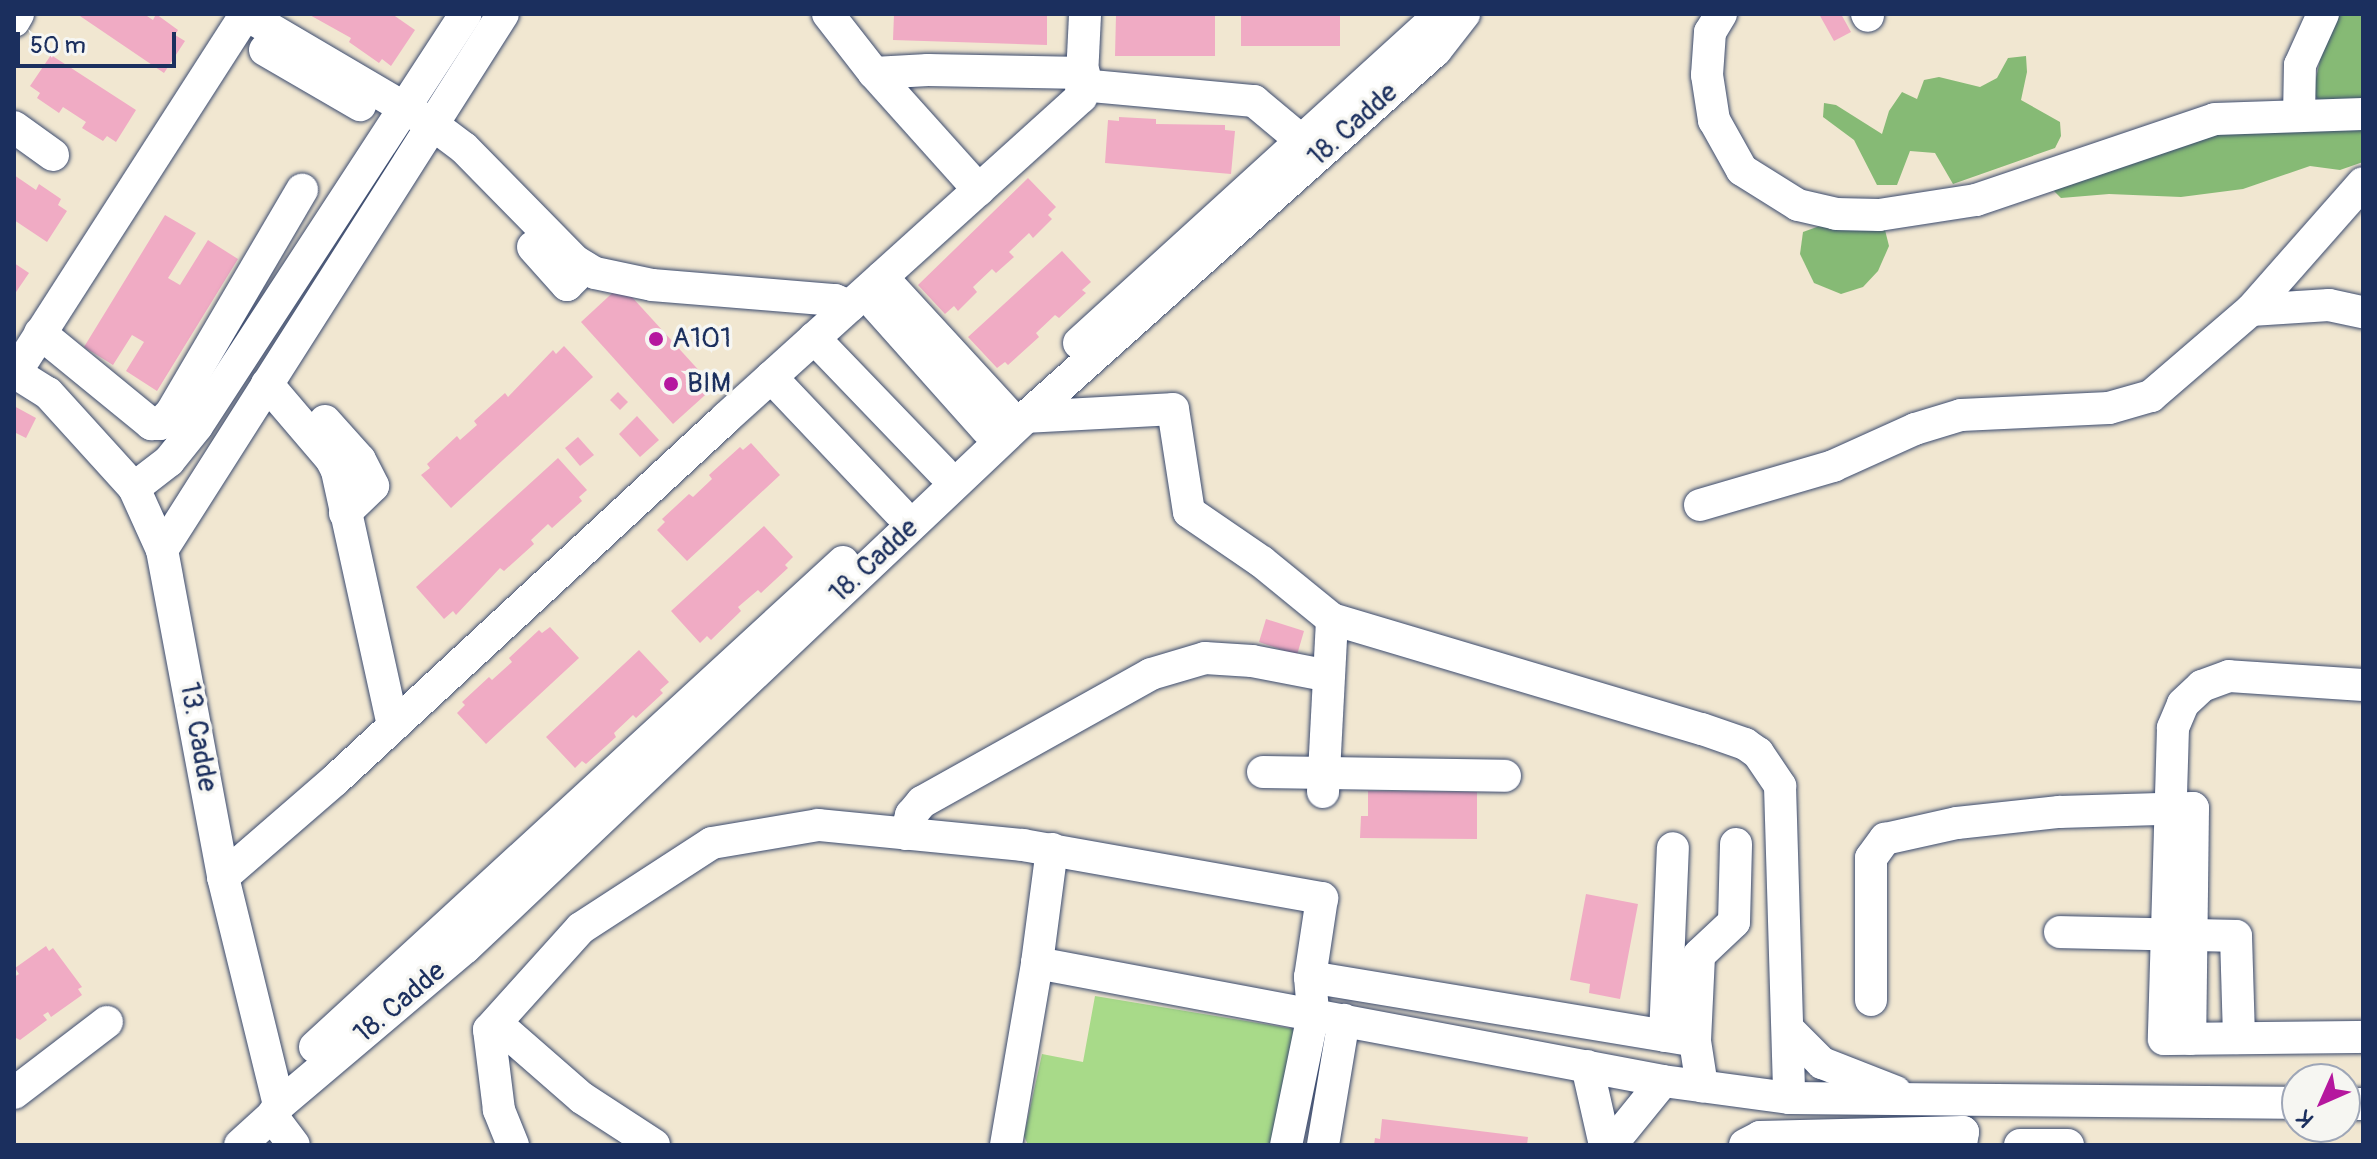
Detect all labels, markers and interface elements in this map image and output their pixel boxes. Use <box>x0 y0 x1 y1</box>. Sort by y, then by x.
scale bar <box>20 16 180 66</box>
text: 50 m <box>30 31 86 60</box>
street label: 18. Cadde <box>1301 76 1405 174</box>
place label: A101 <box>672 322 731 356</box>
marker: A101 <box>647 330 665 348</box>
place label: BIM <box>687 367 731 401</box>
marker: BIM <box>662 375 680 393</box>
street label: 18. Cadde <box>823 512 925 610</box>
street label: 13. Cadde <box>172 680 224 794</box>
street label: 18. Cadde <box>347 955 453 1051</box>
north arrow <box>2281 1063 2361 1143</box>
text: K <box>2291 1104 2320 1133</box>

